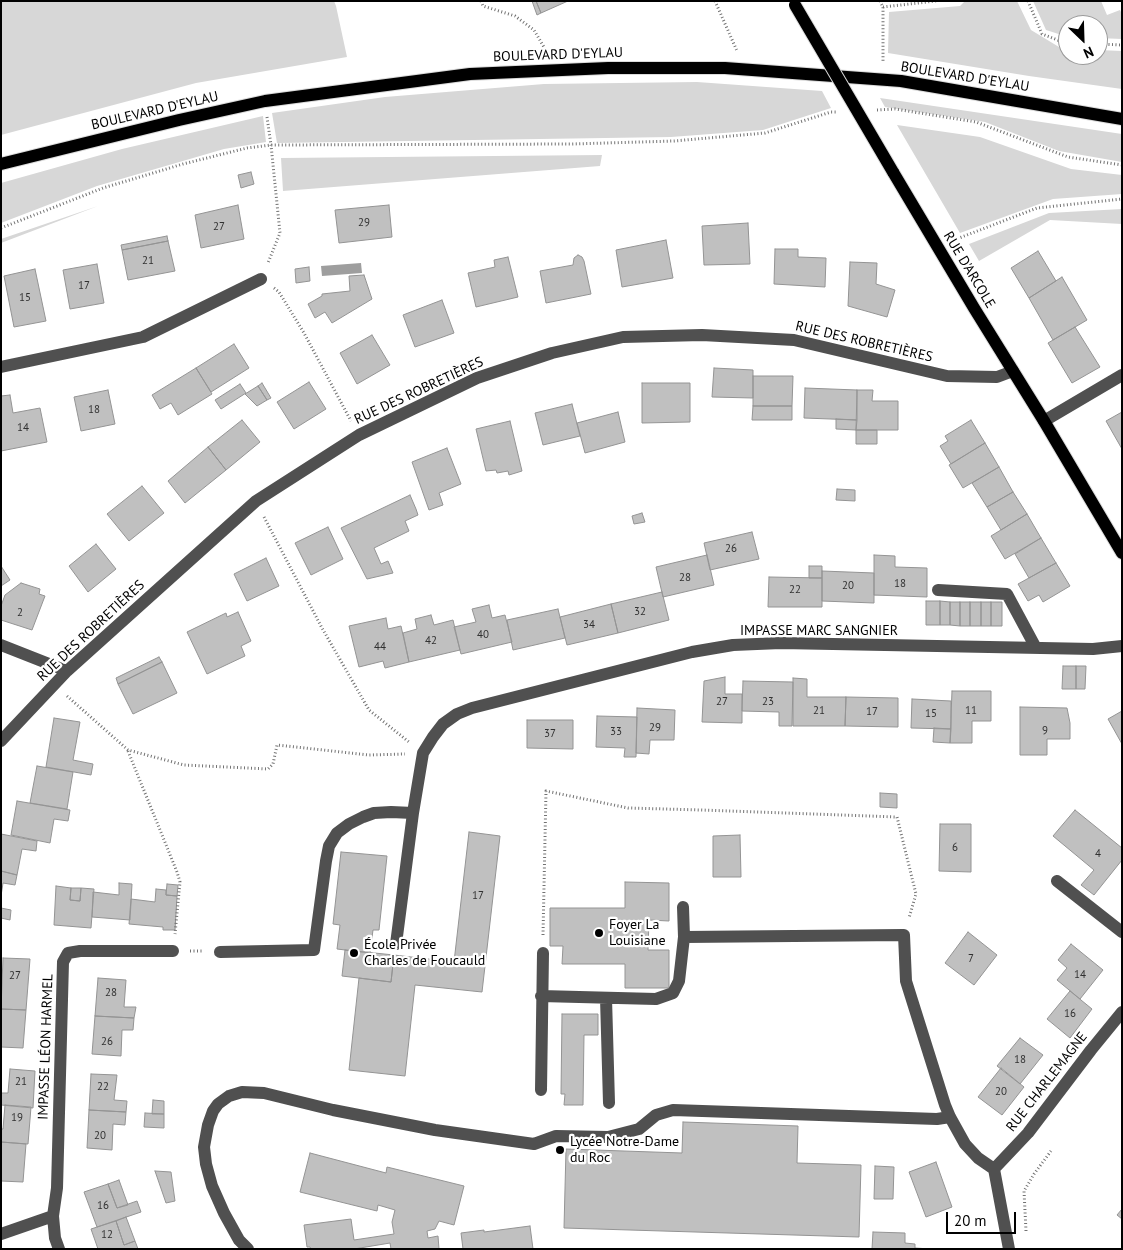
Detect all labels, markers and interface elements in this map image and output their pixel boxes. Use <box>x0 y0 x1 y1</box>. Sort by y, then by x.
north arrow <box>1058 15 1108 65</box>
text: N <box>1081 43 1097 63</box>
street label: BOULEVARD D'EYLAU <box>493 44 623 66</box>
street label: BOULEVARD D'EYLAU <box>900 59 1030 95</box>
street label: BOULEVARD D'EYLAU <box>90 88 220 134</box>
house number: 29 <box>358 216 370 230</box>
house number: 27 <box>213 220 225 234</box>
street label: RUE D'ARCOLE <box>940 229 998 311</box>
house number: 21 <box>142 254 154 268</box>
house number: 17 <box>78 279 90 293</box>
house number: 15 <box>19 291 31 305</box>
street label: RUE DES ROBRETIÈRES <box>794 318 934 366</box>
street label: RUE DES ROBRETIÈRES <box>352 354 486 428</box>
house number: 18 <box>88 403 100 417</box>
house number: 14 <box>17 421 29 435</box>
house number: 26 <box>725 542 737 556</box>
house number: 28 <box>679 571 691 585</box>
street label: RUE DES ROBRETIÈRES <box>34 577 148 685</box>
house number: 18 <box>894 577 906 591</box>
house number: 20 <box>842 579 854 593</box>
house number: 22 <box>789 583 801 597</box>
house number: 32 <box>634 605 646 619</box>
house number: 2 <box>17 606 23 620</box>
house number: 34 <box>583 618 595 632</box>
street label: IMPASSE MARC SANGNIER <box>740 623 898 639</box>
house number: 40 <box>477 628 489 642</box>
house number: 42 <box>425 634 437 648</box>
house number: 44 <box>374 640 386 654</box>
house number: 27 <box>716 695 728 709</box>
house number: 23 <box>762 695 774 709</box>
house number: 21 <box>813 704 825 718</box>
house number: 11 <box>965 704 977 718</box>
house number: 17 <box>866 705 878 719</box>
house number: 15 <box>925 707 937 721</box>
house number: 29 <box>649 721 661 735</box>
house number: 9 <box>1042 724 1048 738</box>
house number: 33 <box>610 725 622 739</box>
house number: 37 <box>544 727 556 741</box>
house number: 6 <box>952 841 958 855</box>
house number: 4 <box>1095 847 1101 861</box>
house number: 17 <box>472 889 484 903</box>
place label: Foyer La Louisiane <box>609 917 666 950</box>
marker: Foyer La Louisiane <box>593 927 605 939</box>
place label: École Privée Charles de Foucauld <box>364 937 485 970</box>
marker: École Privée Charles de Foucauld <box>348 947 360 959</box>
house number: 7 <box>968 952 974 966</box>
house number: 14 <box>1074 968 1086 982</box>
house number: 27 <box>9 969 21 983</box>
street label: IMPASSE LÉON HARMEL <box>35 974 57 1120</box>
house number: 28 <box>105 986 117 1000</box>
house number: 16 <box>1064 1007 1076 1021</box>
street label: RUE CHARLEMAGNE <box>1003 1029 1091 1135</box>
house number: 26 <box>101 1035 113 1049</box>
house number: 18 <box>1014 1053 1026 1067</box>
house number: 21 <box>15 1075 27 1089</box>
house number: 22 <box>97 1080 109 1094</box>
house number: 20 <box>995 1085 1007 1099</box>
house number: 19 <box>11 1111 23 1125</box>
house number: 20 <box>94 1129 106 1143</box>
place label: Lycée Notre-Dame du Roc <box>570 1134 679 1166</box>
marker: Lycée Notre-Dame du Roc <box>554 1144 566 1156</box>
house number: 16 <box>97 1199 109 1213</box>
scale bar <box>948 1202 1018 1234</box>
text: 20 m <box>954 1211 987 1230</box>
house number: 12 <box>101 1228 113 1242</box>

